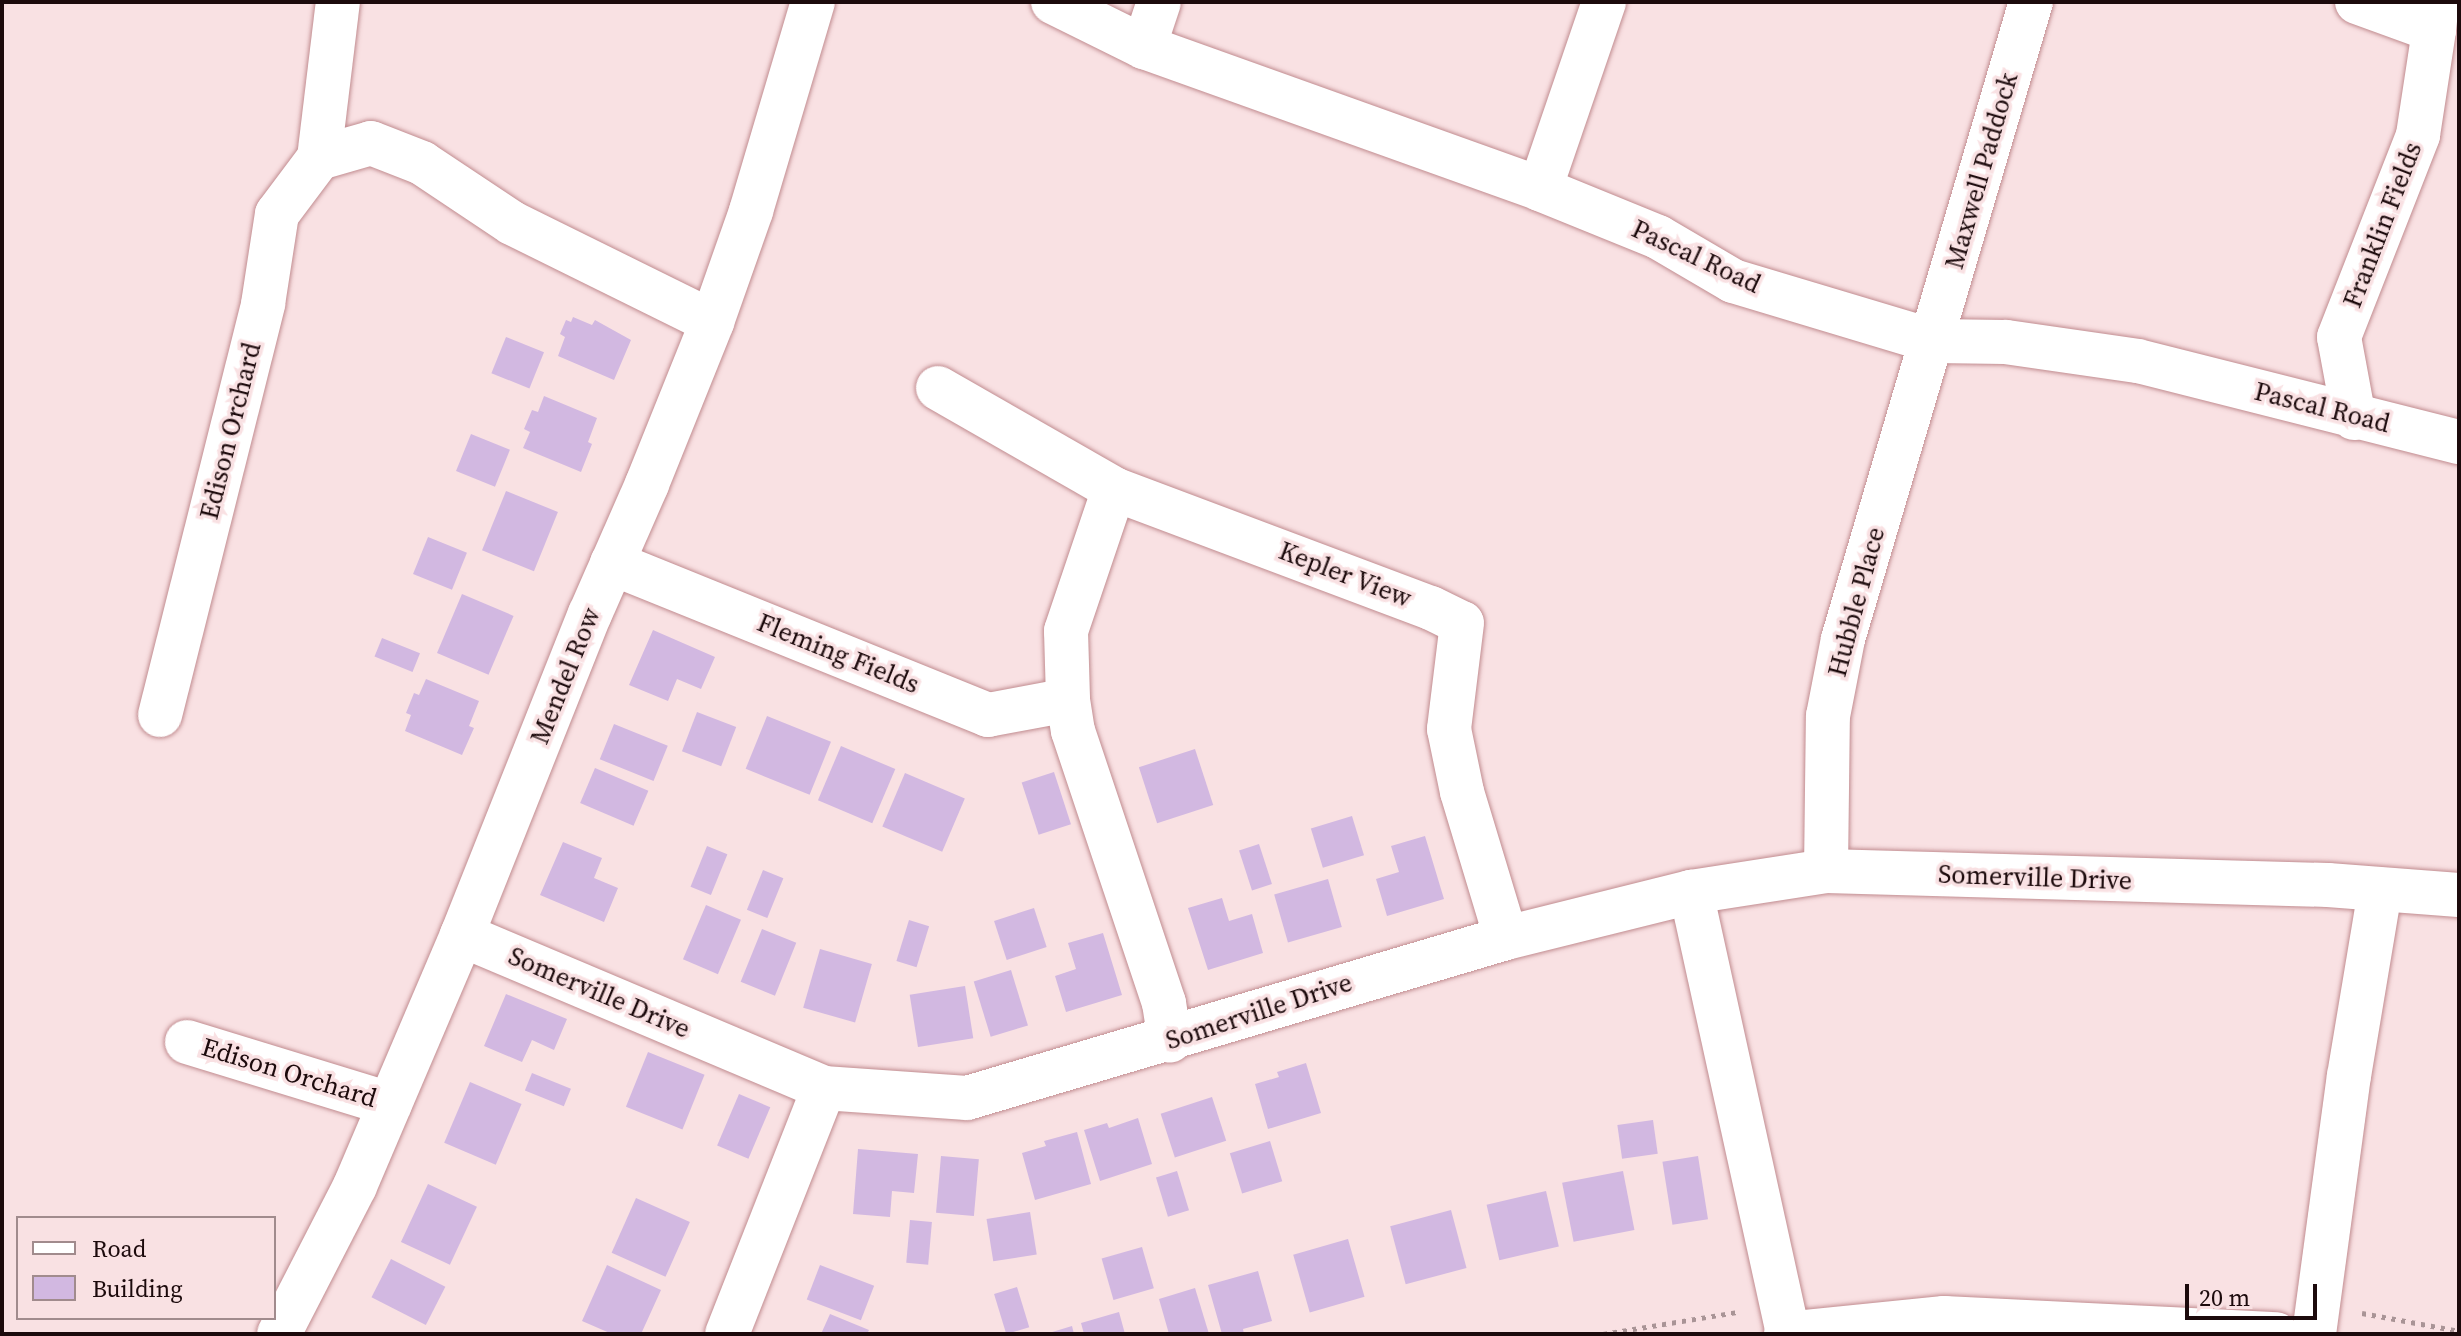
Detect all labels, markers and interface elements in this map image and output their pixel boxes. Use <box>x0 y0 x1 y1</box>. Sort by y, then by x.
street label: Maxwell Paddock <box>1939 69 2025 273</box>
street label: Franklin Fields <box>2337 138 2429 312</box>
street label: Pascal Road <box>1627 214 1765 300</box>
street label: Edison Orchard <box>194 339 268 523</box>
street label: Pascal Road <box>2251 376 2393 440</box>
street label: Hubble Place <box>1822 524 1892 680</box>
street label: Kepler View <box>1274 535 1416 615</box>
street label: Mendel Row <box>525 603 607 749</box>
street label: Fleming Fields <box>753 607 923 701</box>
street label: Somerville Drive <box>1938 859 2132 897</box>
street label: Somerville Drive <box>504 941 694 1045</box>
street label: Somerville Drive <box>1162 967 1356 1057</box>
street label: Edison Orchard <box>198 1032 380 1114</box>
legend <box>16 1216 276 1320</box>
text: Road <box>92 1232 146 1265</box>
scale bar <box>2189 1268 2321 1318</box>
text: Building <box>92 1272 183 1305</box>
text: 20 m <box>2199 1281 2250 1314</box>

